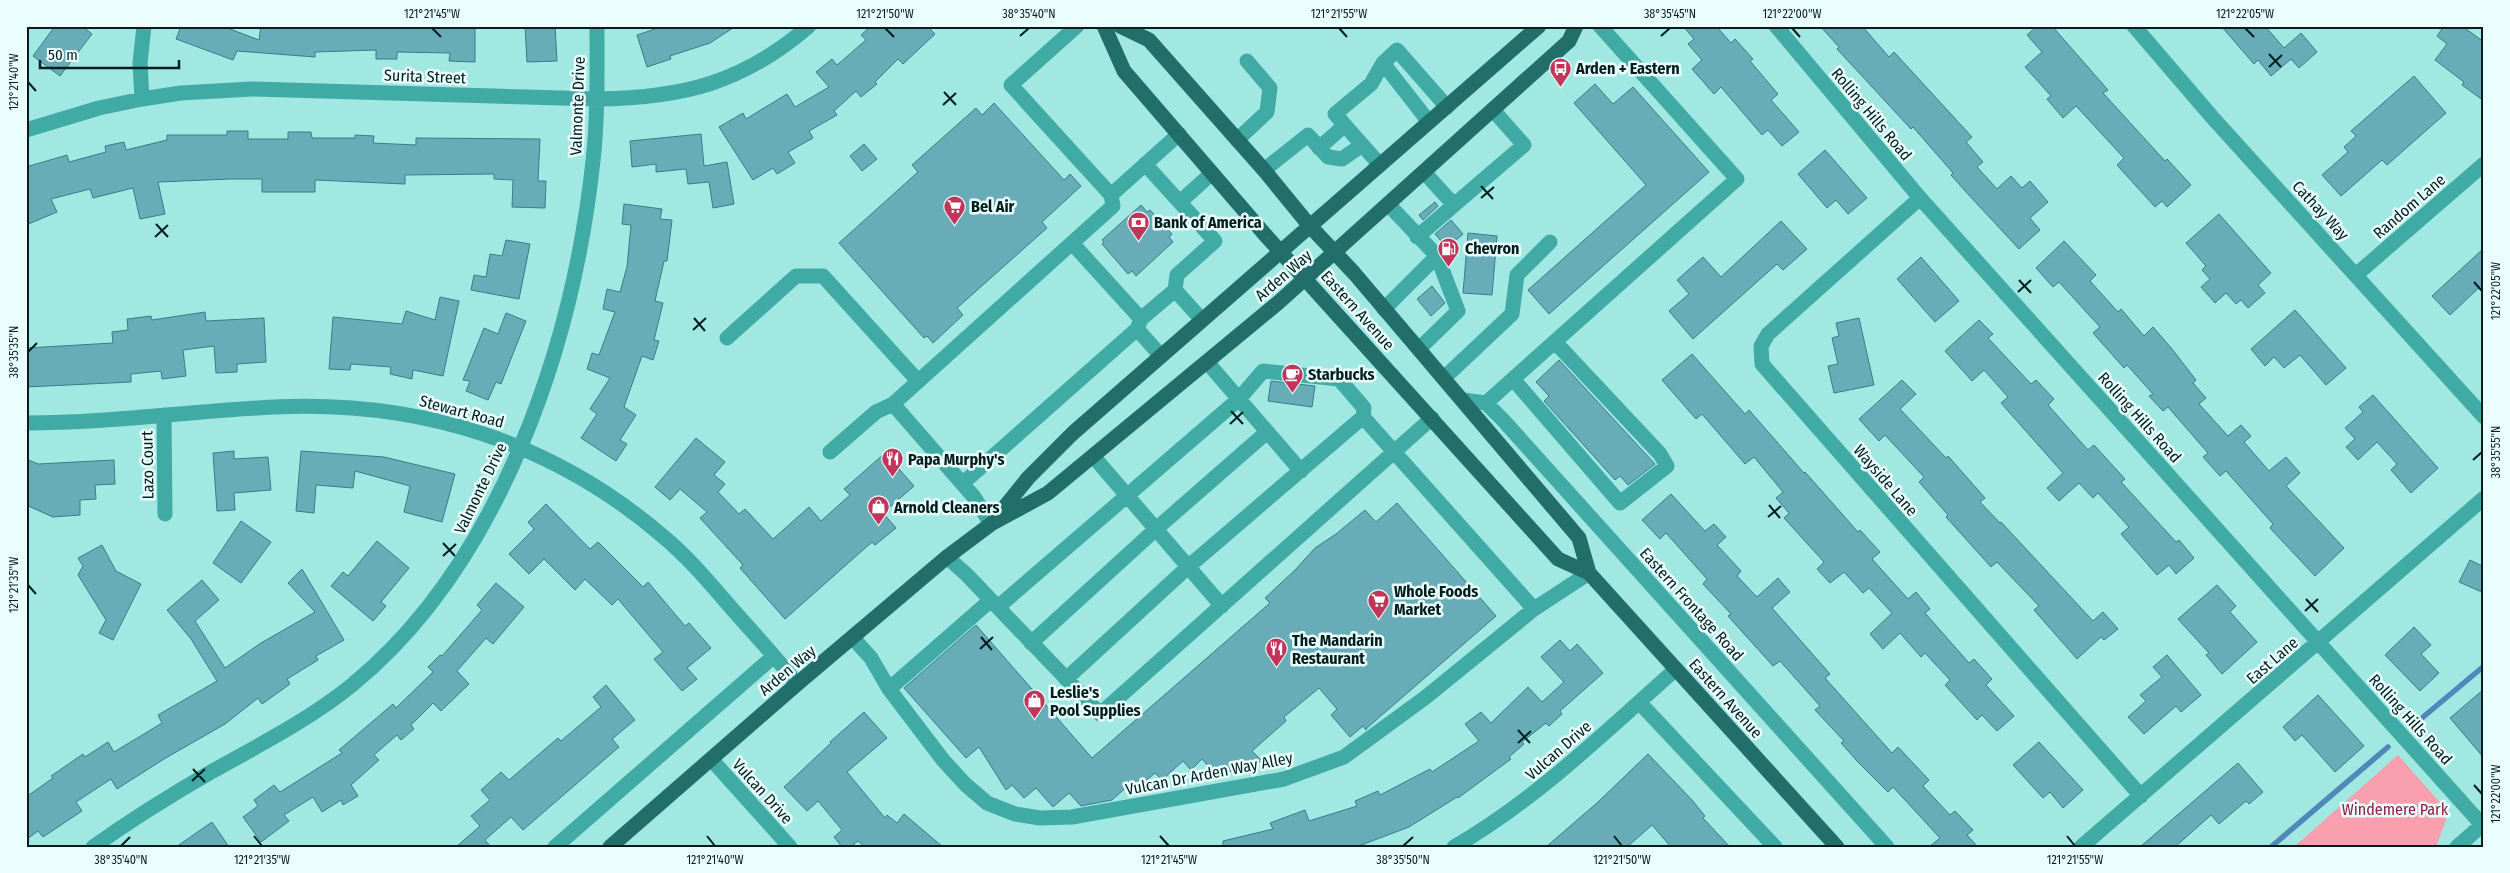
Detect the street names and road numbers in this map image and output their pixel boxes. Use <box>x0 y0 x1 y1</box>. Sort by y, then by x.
street label: Valmonte Drive <box>566 56 589 156</box>
street label: Rolling Hills Road <box>1827 64 1916 164</box>
street label: Surita Street <box>384 66 467 87</box>
street label: Random Lane <box>2369 170 2449 243</box>
street label: Cathay Way <box>2288 177 2353 245</box>
street label: Arden Way <box>1251 245 1316 305</box>
street label: Eastern Avenue <box>1317 267 1398 354</box>
street label: Rolling Hills Road <box>2094 368 2185 466</box>
street label: Stewart Road <box>418 391 506 432</box>
street label: Lazo Court <box>137 430 158 499</box>
street label: Valmonte Drive <box>450 439 511 537</box>
street label: Wayside Lane <box>1849 441 1922 520</box>
street label: Eastern Frontage Road <box>1636 544 1747 665</box>
street label: East Lane <box>2243 633 2302 688</box>
street label: Arden Way <box>755 641 820 700</box>
street label: Eastern Avenue <box>1685 655 1766 742</box>
street label: Rolling Hills Road <box>2365 670 2456 768</box>
street label: Vulcan Drive <box>1522 717 1595 784</box>
street label: Vulcan Dr Arden Way Alley <box>1124 748 1295 799</box>
street label: Vulcan Drive <box>728 755 797 828</box>

